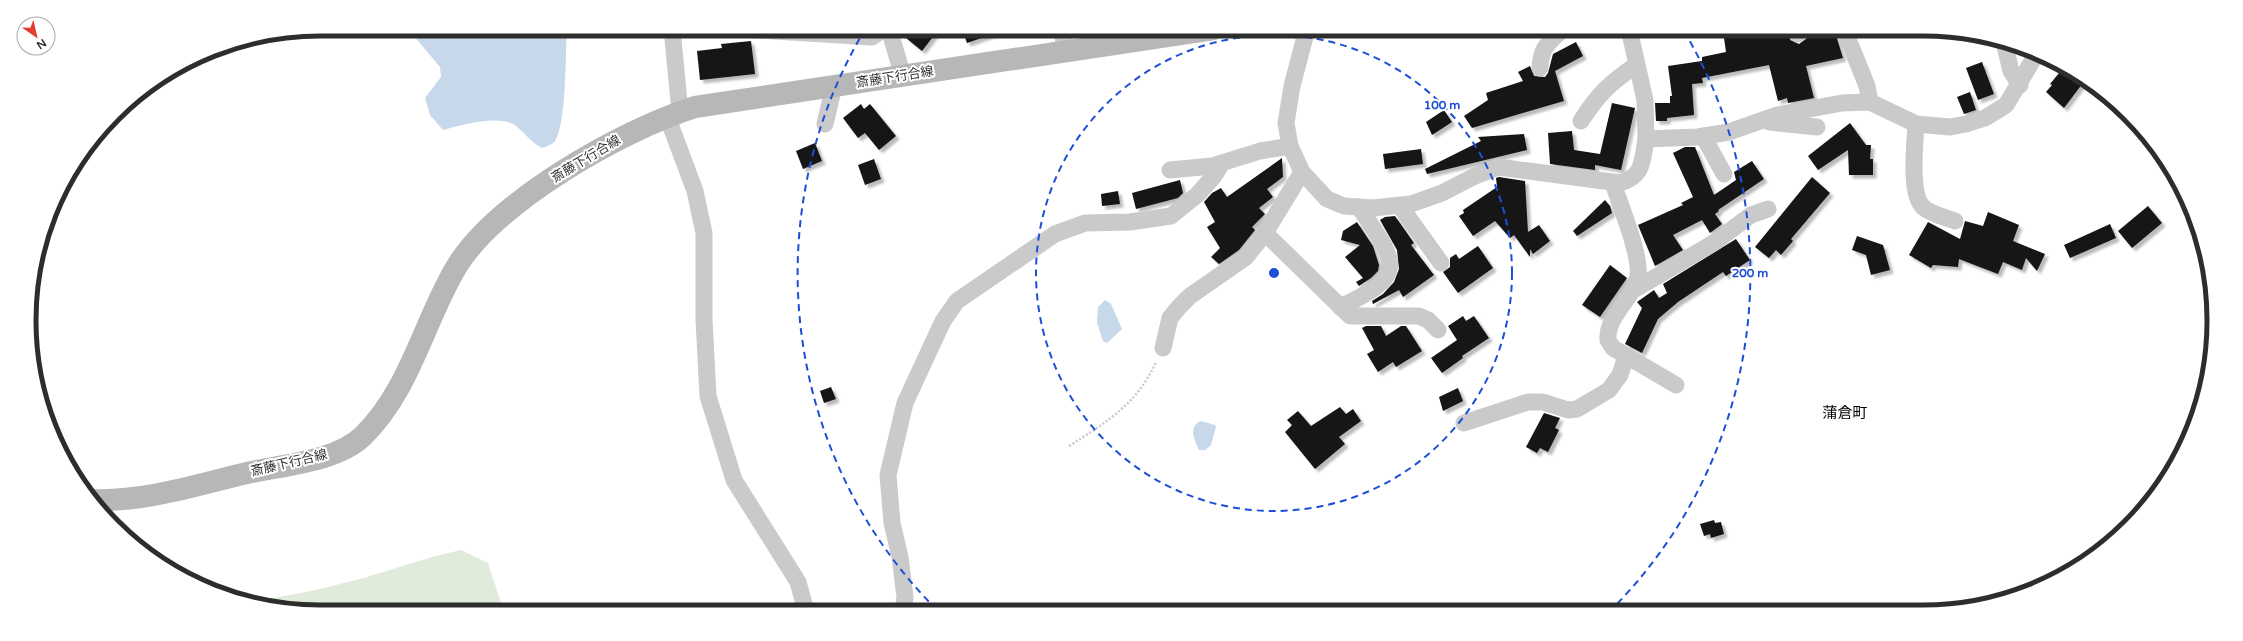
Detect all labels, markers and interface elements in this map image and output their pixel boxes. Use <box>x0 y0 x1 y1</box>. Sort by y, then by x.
north arrow <box>16 16 56 56</box>
text: N <box>34 36 49 52</box>
street label: 斎藤下行合線 <box>855 63 935 91</box>
text: 100 m <box>1424 98 1460 112</box>
street label: 斎藤下行合線 <box>548 132 624 186</box>
centre of rings <box>1267 266 1281 280</box>
text: 200 m <box>1732 266 1768 280</box>
district label: 蒲倉町 <box>1822 404 1868 422</box>
street label: 斎藤下行合線 <box>249 446 329 480</box>

